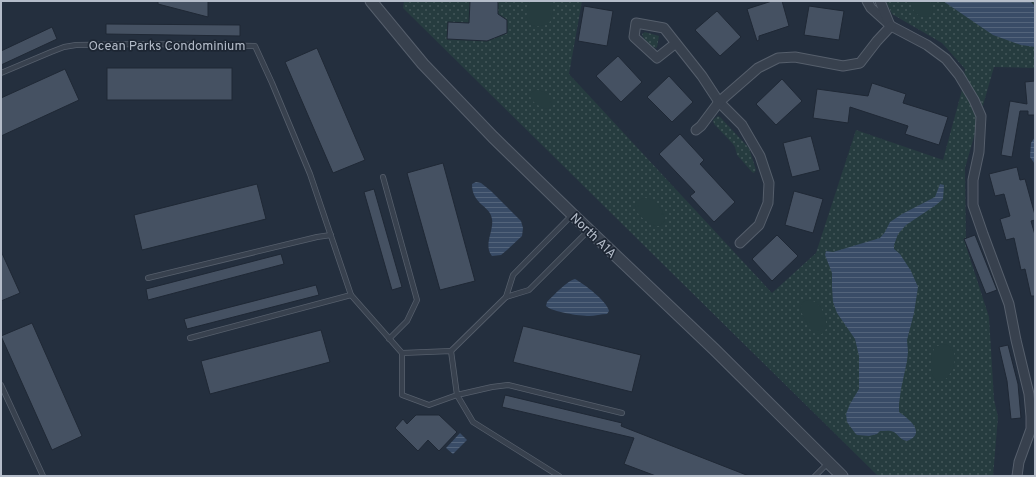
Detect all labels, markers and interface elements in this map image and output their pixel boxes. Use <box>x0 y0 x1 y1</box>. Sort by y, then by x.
street label: Ocean Parks Condominium <box>88 39 246 55</box>
street label: North A1A <box>566 210 619 263</box>

